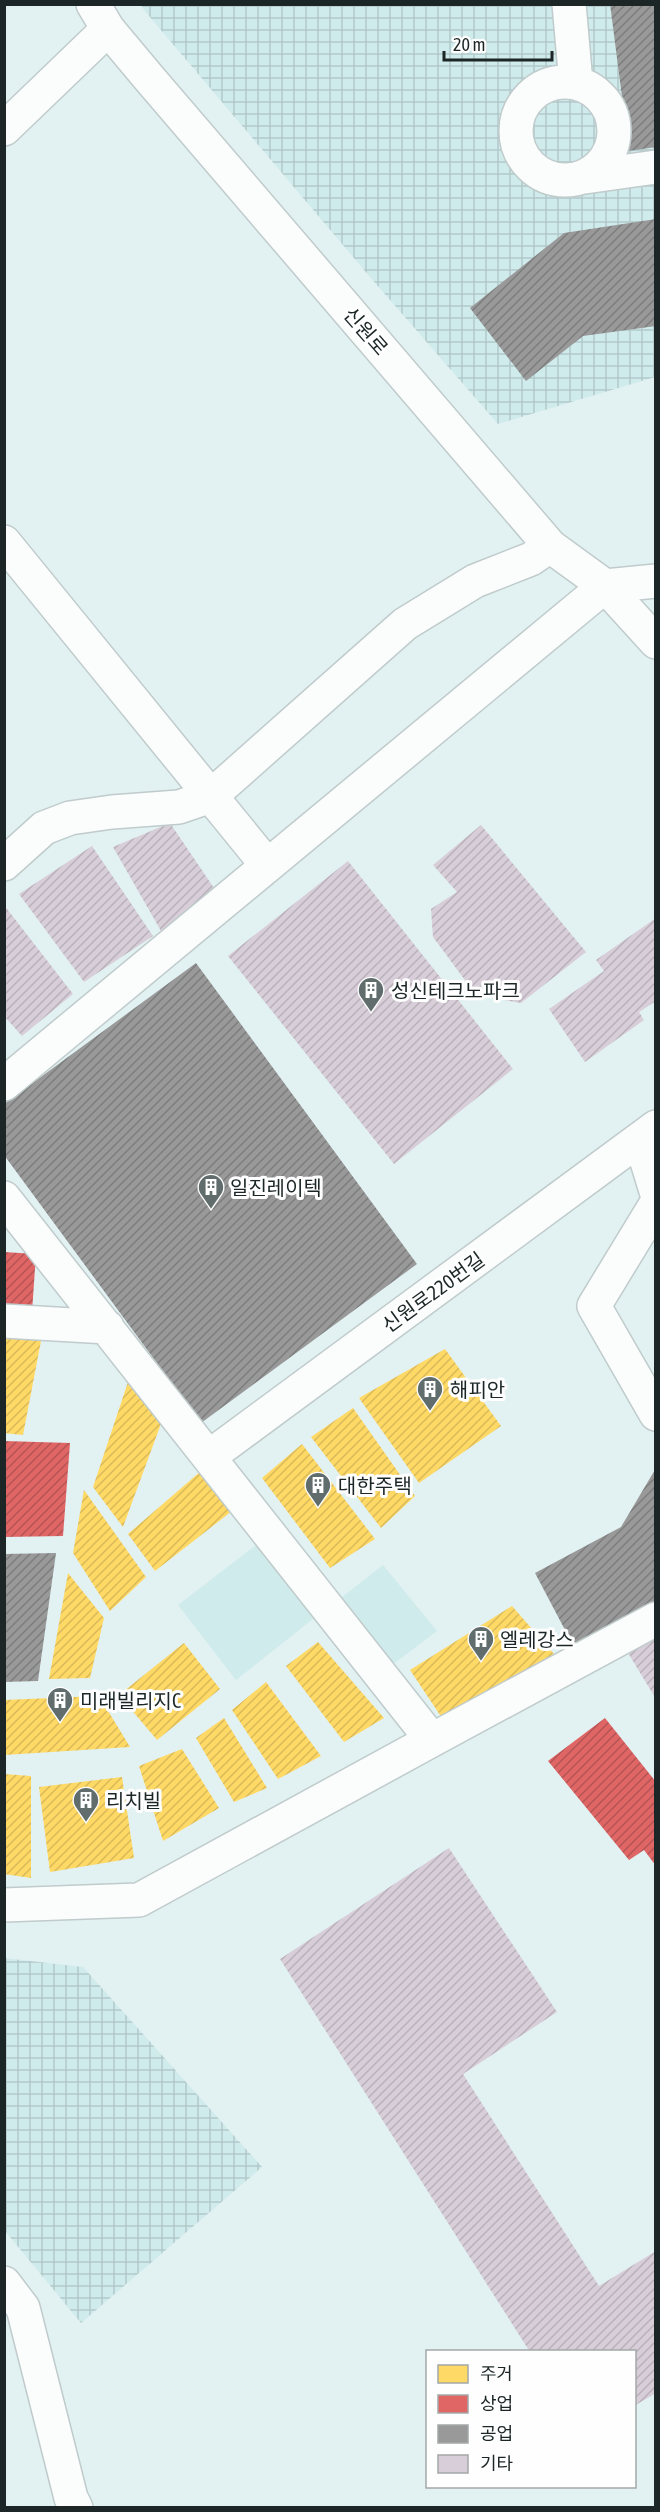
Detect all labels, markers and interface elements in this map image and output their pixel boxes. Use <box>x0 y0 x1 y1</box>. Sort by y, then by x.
scale bar <box>444 24 552 62</box>
text: 20 m <box>453 34 485 55</box>
street label: 신원로 <box>339 303 393 359</box>
building icon: 성신테크노파크 <box>356 975 386 1013</box>
place label: 성신테크노파크 <box>391 979 520 1002</box>
building icon: 일진레이텍 <box>196 1172 226 1210</box>
place label: 일진레이텍 <box>230 1176 322 1199</box>
street label: 신원로220번길 <box>378 1247 488 1337</box>
building icon: 해피안 <box>415 1374 445 1412</box>
place label: 해피안 <box>450 1378 505 1401</box>
building icon: 대한주택 <box>303 1470 333 1508</box>
place label: 대한주택 <box>338 1474 412 1497</box>
building icon: 엘레강스 <box>466 1624 496 1662</box>
place label: 엘레강스 <box>500 1628 574 1651</box>
building icon: 미래빌리지C <box>45 1685 75 1723</box>
place label: 미래빌리지C <box>80 1689 181 1712</box>
building icon: 리치빌 <box>71 1785 101 1823</box>
place label: 리치빌 <box>106 1789 161 1812</box>
legend <box>426 2350 636 2488</box>
text: 주거 <box>480 2363 513 2384</box>
text: 상업 <box>480 2393 513 2414</box>
text: 공업 <box>480 2423 513 2444</box>
text: 기타 <box>480 2453 514 2474</box>

